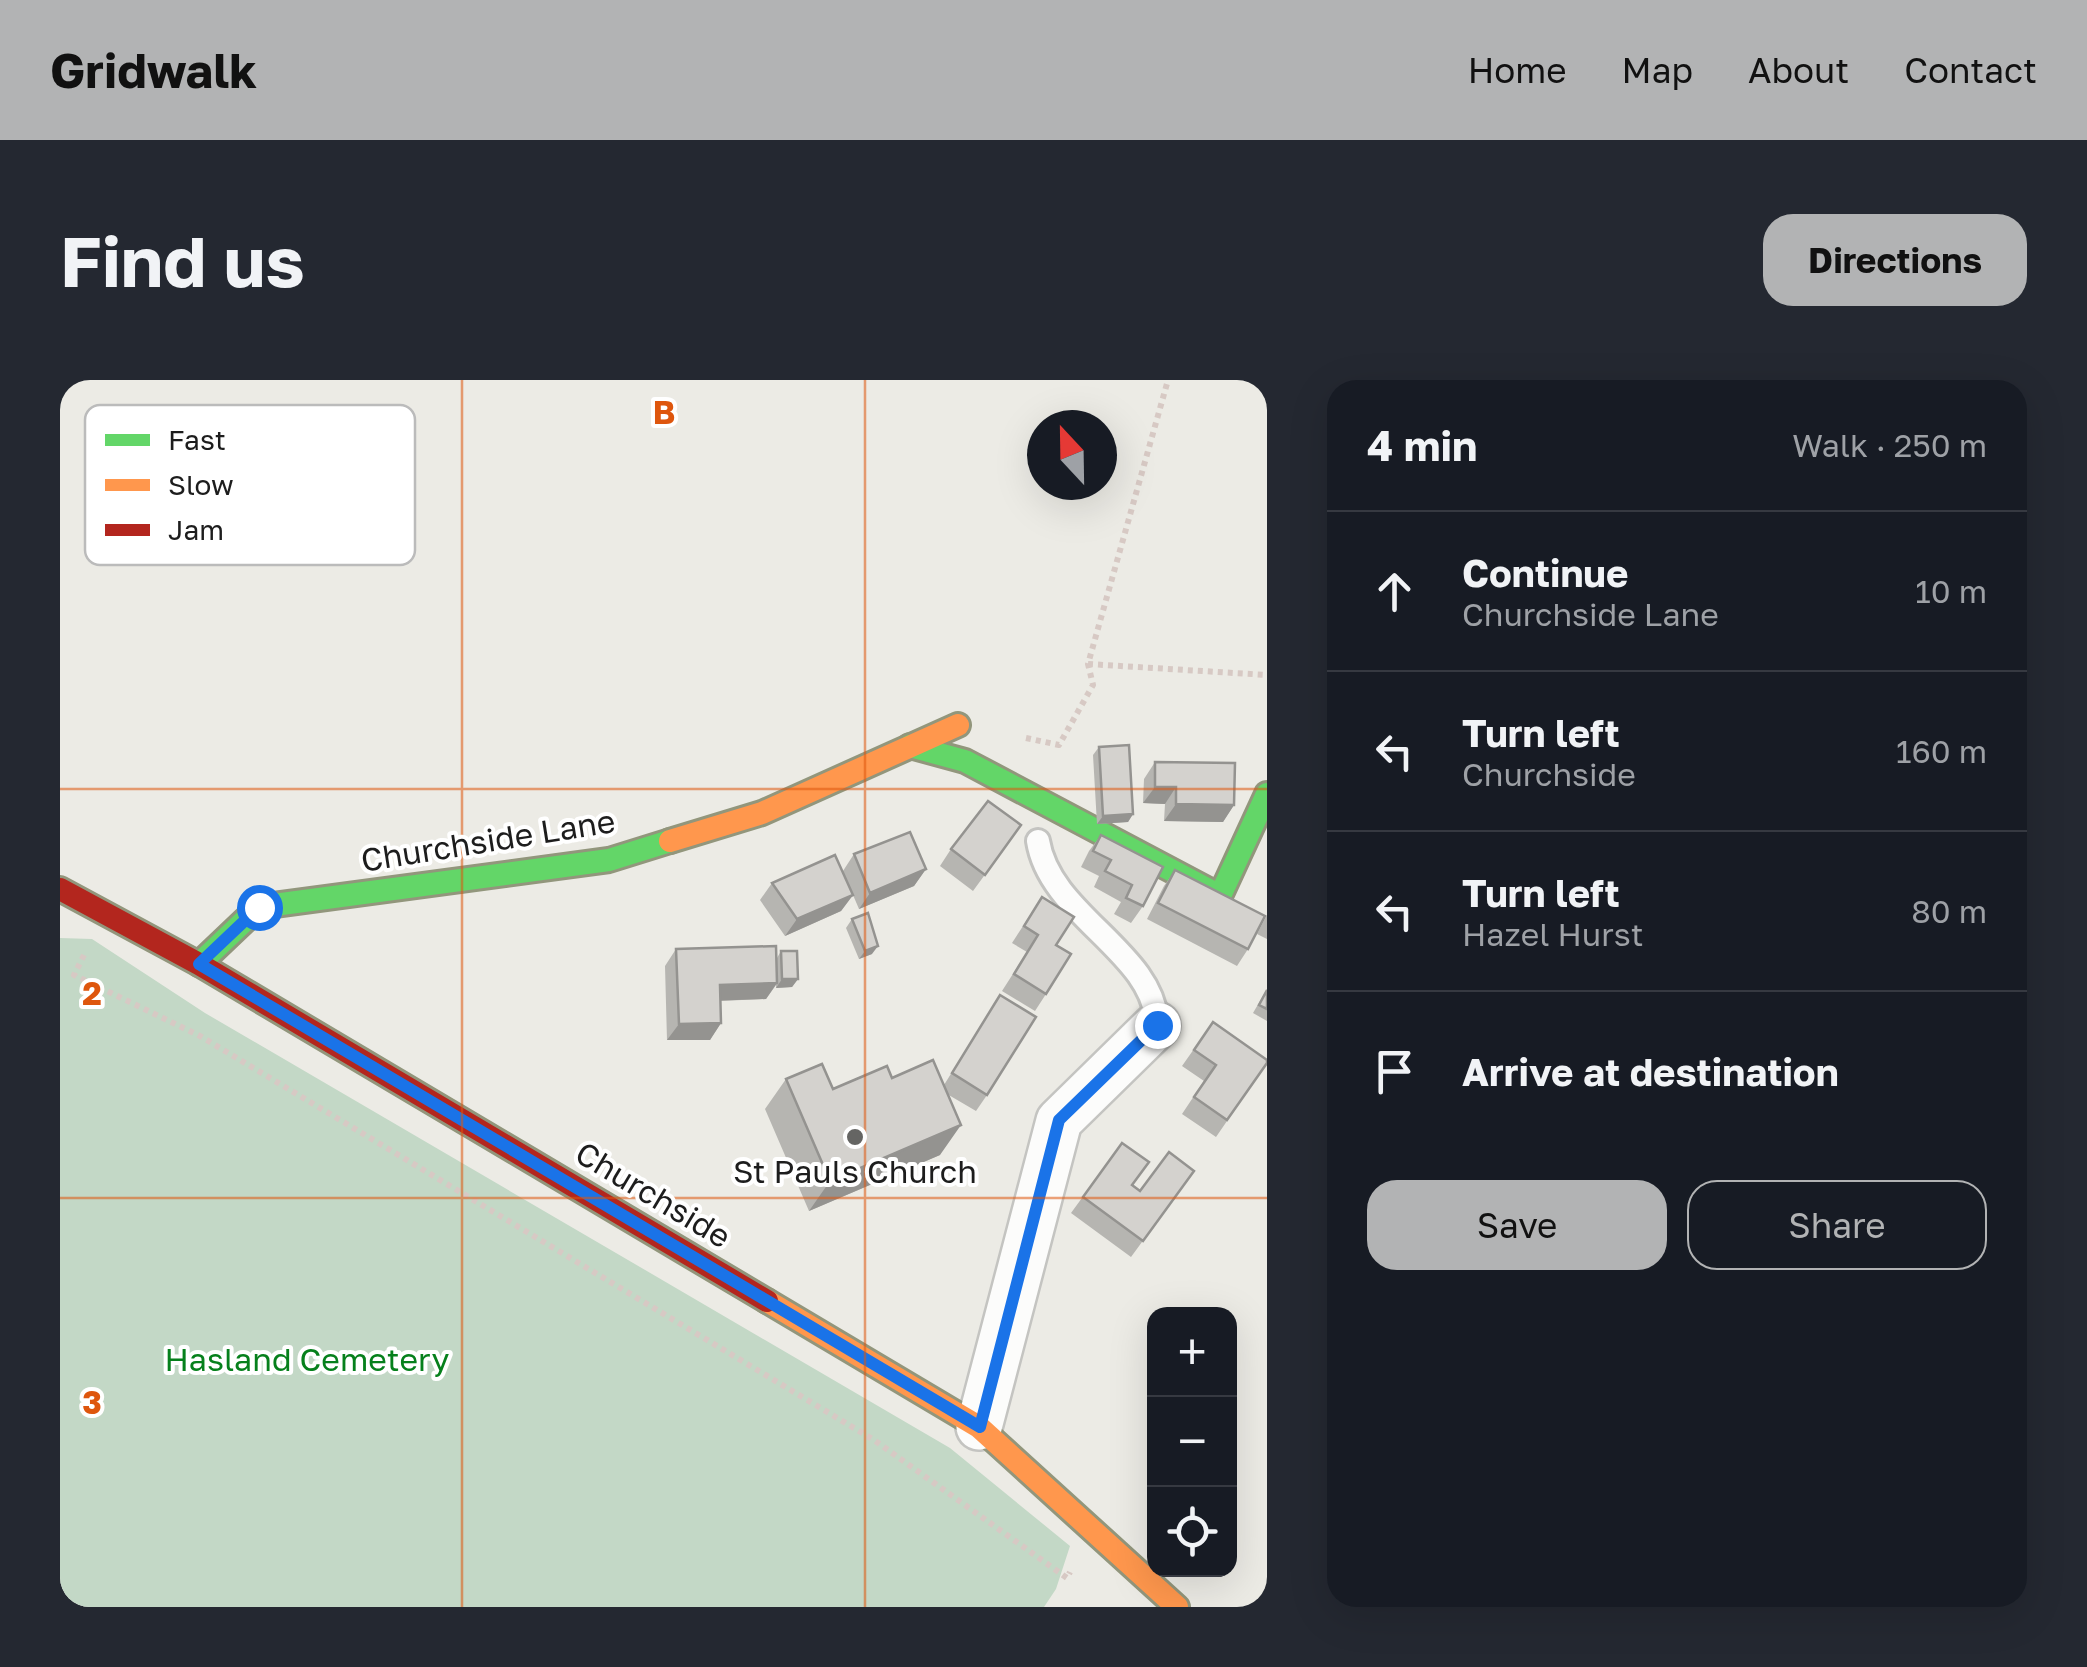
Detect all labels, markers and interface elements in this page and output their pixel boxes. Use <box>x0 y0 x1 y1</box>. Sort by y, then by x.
text: Gridwalk <box>50 41 257 99</box>
text: Home <box>1468 49 1567 91</box>
text: Map <box>1622 49 1693 91</box>
text: About <box>1748 49 1849 91</box>
text: Contact <box>1904 49 2037 91</box>
button: Directions <box>1763 214 2027 306</box>
text: Find us <box>60 218 305 302</box>
text: B <box>653 393 675 431</box>
legend <box>85 405 415 565</box>
north arrow <box>1027 410 1117 500</box>
text: 4 min <box>1367 420 1477 470</box>
text: Fast <box>168 423 226 456</box>
text: Walk · 250 m <box>1792 426 1987 464</box>
text: Slow <box>168 468 234 501</box>
text: Jam <box>168 513 224 546</box>
text: Continue <box>1462 550 1628 595</box>
icon: ahead <box>1367 564 1422 619</box>
text: 10 m <box>1915 572 1987 610</box>
text: Churchside Lane <box>1462 595 1719 633</box>
text: Turn left <box>1462 710 1620 755</box>
icon: left <box>1367 724 1422 779</box>
text: 160 m <box>1896 732 1987 770</box>
text: Churchside <box>1462 755 1636 793</box>
street label: Churchside Lane <box>358 801 618 879</box>
text: Turn left <box>1462 870 1620 915</box>
icon: left <box>1367 884 1422 939</box>
route start <box>237 885 283 931</box>
text: 80 m <box>1911 892 1987 930</box>
text: Hazel Hurst <box>1462 915 1643 953</box>
text: 2 <box>82 974 102 1012</box>
route end <box>1135 1003 1181 1049</box>
icon: arrive <box>1367 1044 1422 1099</box>
text: Arrive at destination <box>1462 1049 1839 1094</box>
marker: St Pauls Church <box>844 1126 866 1148</box>
street label: Churchside <box>569 1133 738 1255</box>
place label: St Pauls Church <box>733 1152 977 1190</box>
button: Save <box>1367 1180 1667 1270</box>
button: Share <box>1687 1180 1987 1270</box>
map controls <box>1147 1307 1237 1577</box>
button: + <box>1147 1307 1237 1397</box>
park label: Hasland Cemetery <box>165 1340 450 1378</box>
text: 3 <box>82 1383 102 1421</box>
button: − <box>1147 1397 1237 1487</box>
button: locate <box>1147 1487 1237 1577</box>

